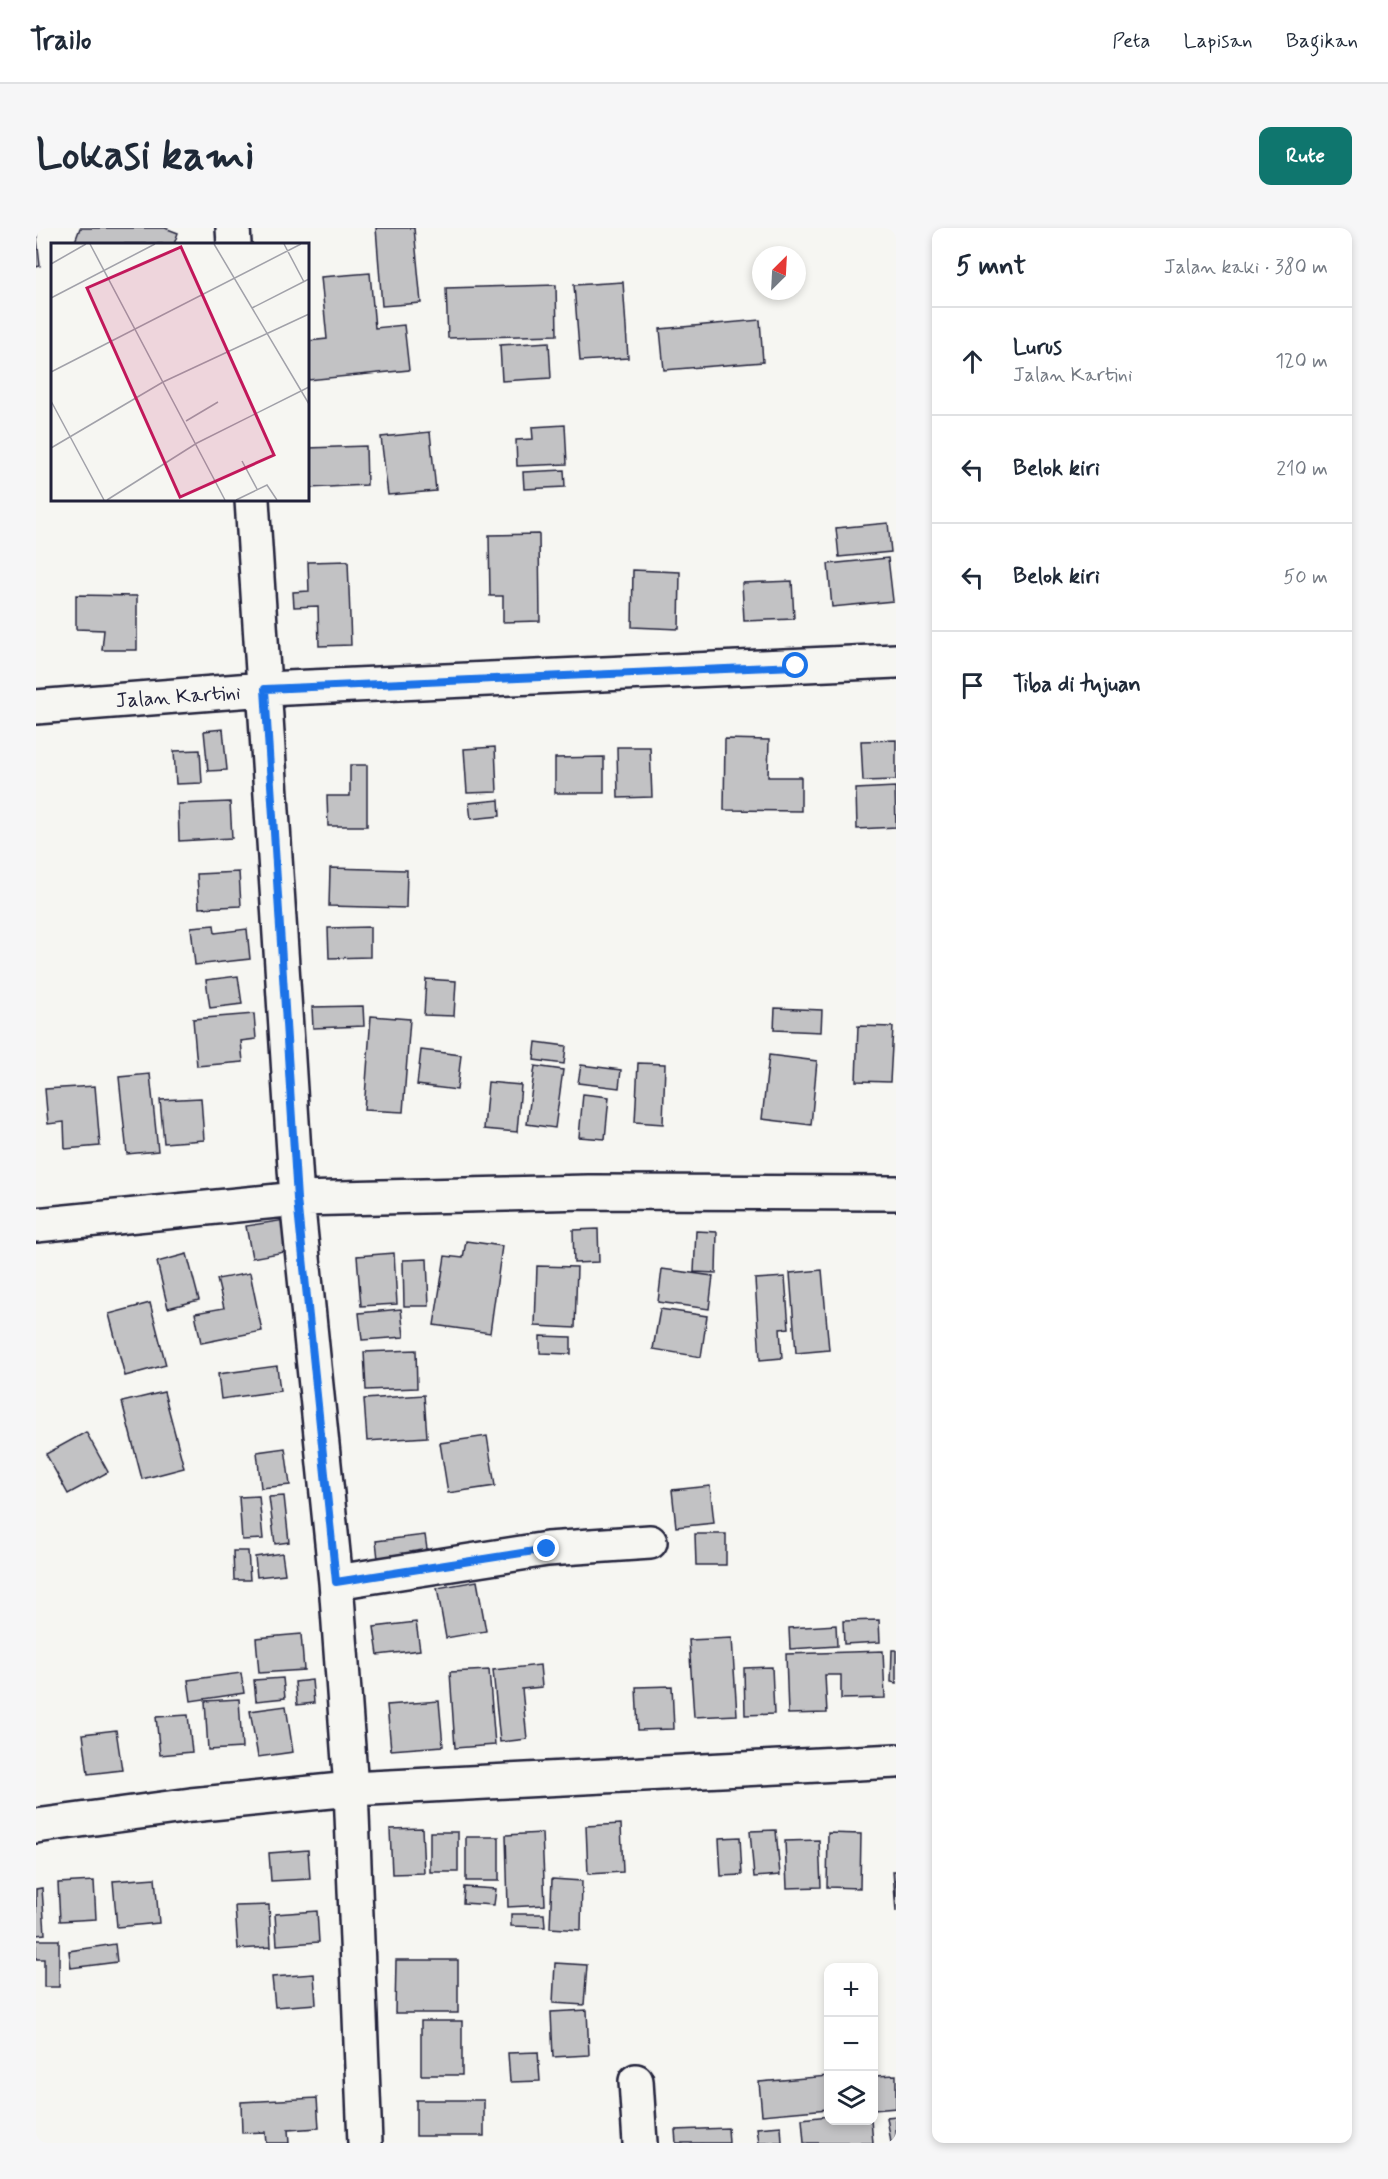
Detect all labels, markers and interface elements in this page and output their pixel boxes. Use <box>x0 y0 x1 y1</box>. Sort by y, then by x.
text: Trailo <box>30 23 91 60</box>
text: Peta <box>1112 27 1151 55</box>
text: Lapisan <box>1184 27 1253 55</box>
text: Bagikan <box>1286 27 1358 55</box>
button: Rute <box>1259 127 1352 185</box>
text: Lokasi kami <box>36 129 255 184</box>
inset map <box>51 243 309 501</box>
north arrow <box>752 246 806 300</box>
text: 5 mnt <box>956 250 1026 284</box>
text: Jalan kaki · 380 m <box>1164 254 1328 281</box>
text: Lurus <box>1013 334 1062 362</box>
icon: ahead <box>956 345 989 378</box>
text: 120 m <box>1275 348 1328 375</box>
text: Jalan Kartini <box>1013 362 1132 389</box>
icon: left <box>956 453 989 486</box>
text: Belok kiri <box>1013 455 1100 483</box>
text: 210 m <box>1276 456 1328 483</box>
icon: left <box>956 561 989 594</box>
text: Belok kiri <box>1013 563 1100 591</box>
text: 50 m <box>1283 564 1328 591</box>
route start <box>782 652 808 678</box>
icon: arrive <box>956 669 989 702</box>
text: Tiba di tujuan <box>1013 671 1141 699</box>
street label: Jalan Kartini <box>115 679 242 715</box>
route end <box>533 1535 559 1561</box>
map controls <box>824 1963 878 2125</box>
button: + <box>824 1963 878 2017</box>
button: − <box>824 2017 878 2071</box>
button: layers <box>824 2071 878 2125</box>

